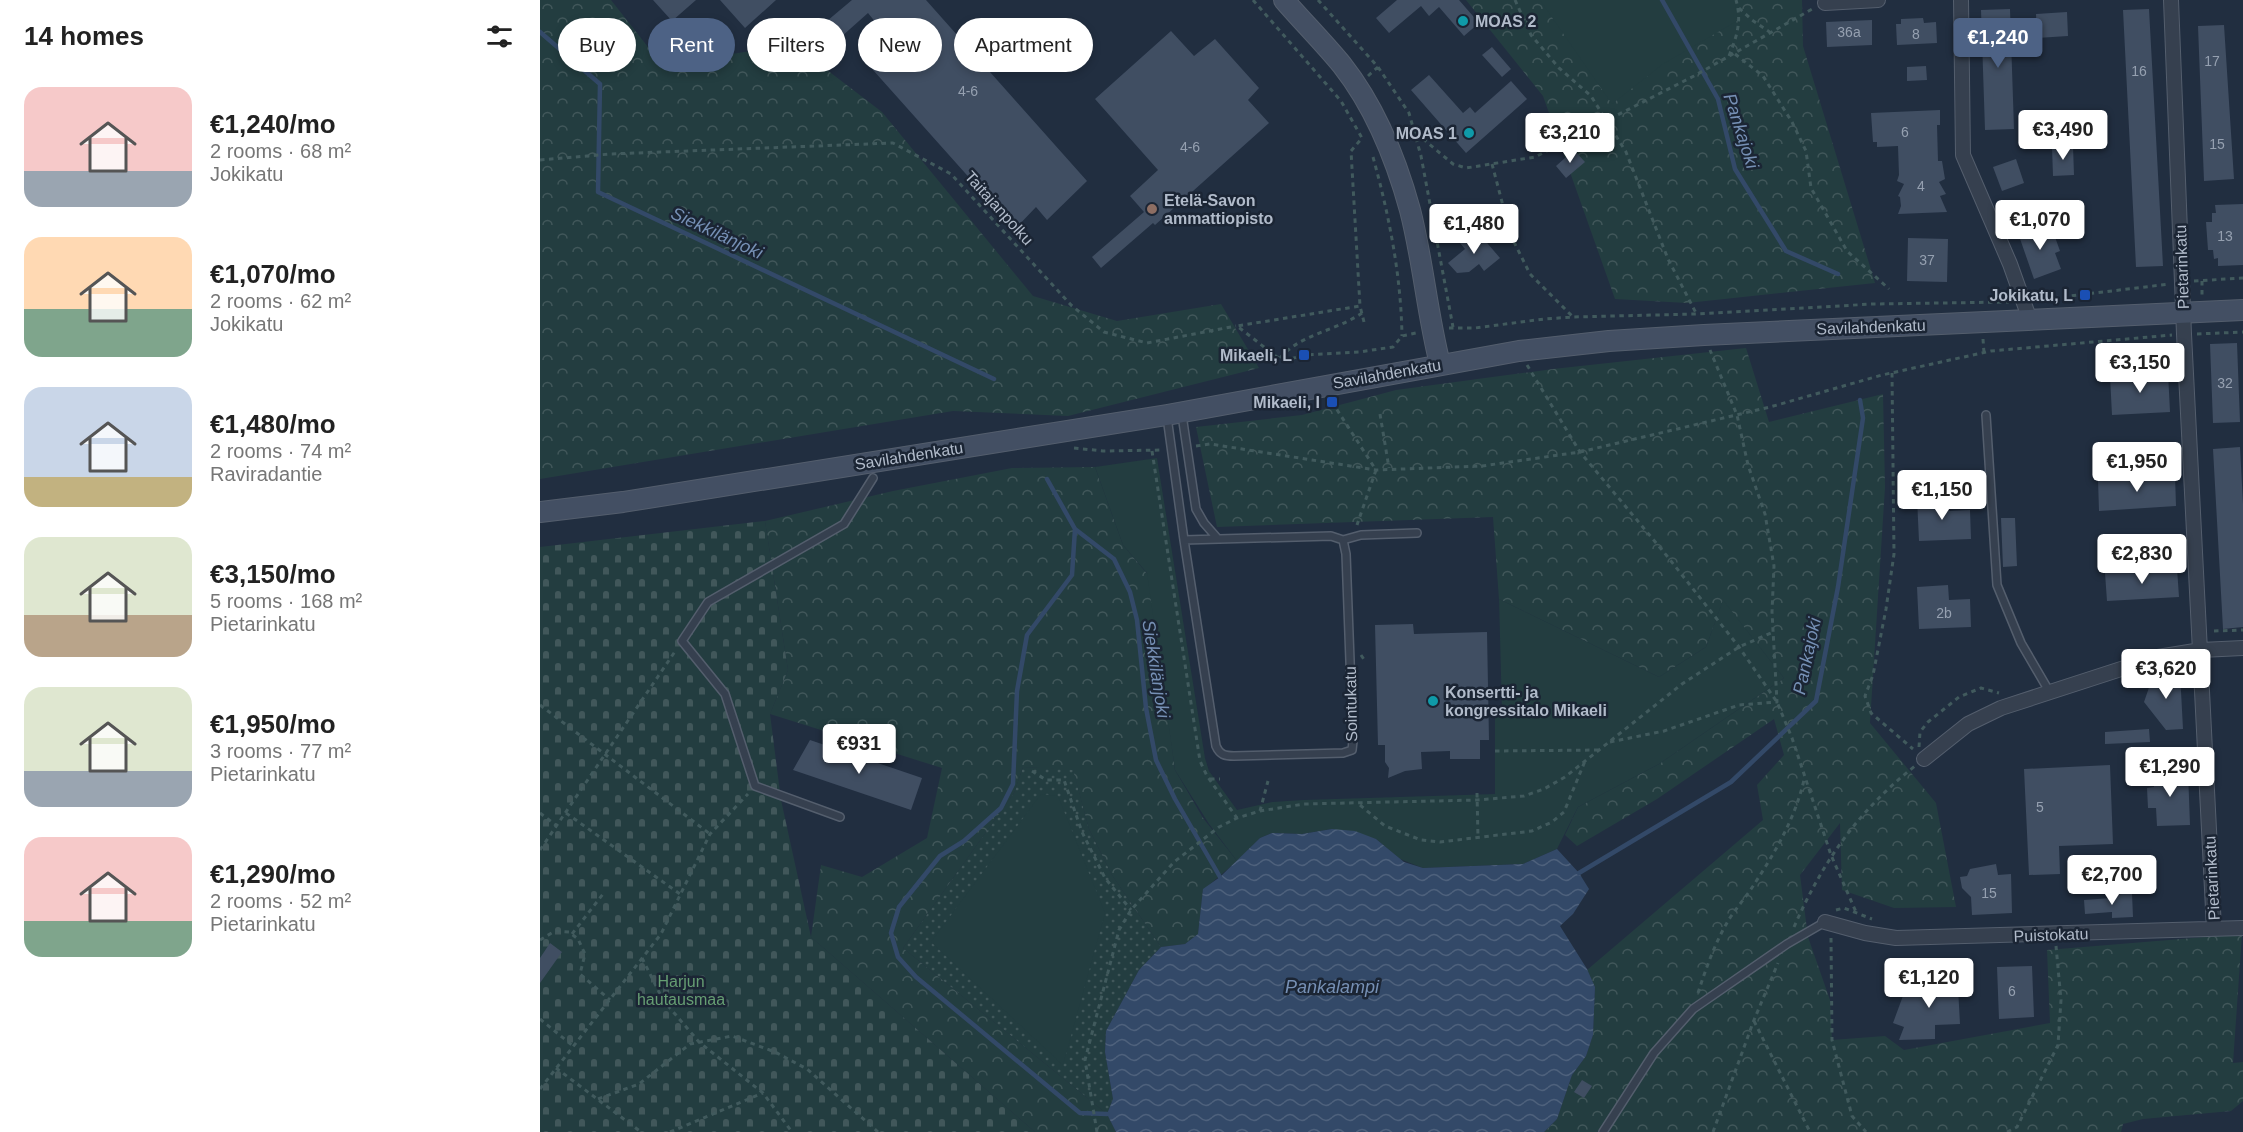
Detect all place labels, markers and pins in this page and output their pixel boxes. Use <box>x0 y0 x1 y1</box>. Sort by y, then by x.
place label: MOAS 2 <box>1475 13 1536 30</box>
marker: MOAS 2 <box>1456 14 1470 28</box>
pin: €1,240 <box>1949 18 2047 69</box>
pin: €3,490 <box>2014 110 2112 161</box>
pin: €3,210 <box>1521 113 1619 164</box>
place label: MOAS 1 <box>1396 125 1457 142</box>
marker: MOAS 1 <box>1462 126 1476 140</box>
place label: Etelä-Savon ammattiopisto <box>1164 192 1274 227</box>
pin: €1,070 <box>1991 200 2089 251</box>
marker: Etelä-Savon ammattiopisto <box>1145 202 1159 216</box>
pin: €1,480 <box>1425 204 1523 255</box>
place label: Jokikatu, L <box>1989 287 2073 304</box>
marker: Jokikatu, L <box>2078 288 2092 302</box>
pin: €3,150 <box>2091 343 2189 394</box>
place label: Mikaeli, L <box>1220 347 1292 364</box>
marker: Mikaeli, L <box>1297 348 1311 362</box>
place label: Mikaeli, I <box>1253 394 1320 411</box>
marker: Mikaeli, I <box>1325 395 1339 409</box>
pin: €1,950 <box>2088 442 2186 493</box>
pin: €1,150 <box>1893 470 1991 521</box>
pin: €2,830 <box>2093 534 2191 585</box>
pin: €3,620 <box>2117 649 2215 700</box>
place label: Konsertti- ja kongressitalo Mikaeli <box>1445 684 1607 719</box>
marker: Konsertti- ja kongressitalo Mikaeli <box>1426 694 1440 708</box>
pin: €931 <box>823 724 895 775</box>
pin: €1,290 <box>2121 747 2219 798</box>
pin: €2,700 <box>2063 855 2161 906</box>
pin: €1,120 <box>1880 958 1978 1009</box>

